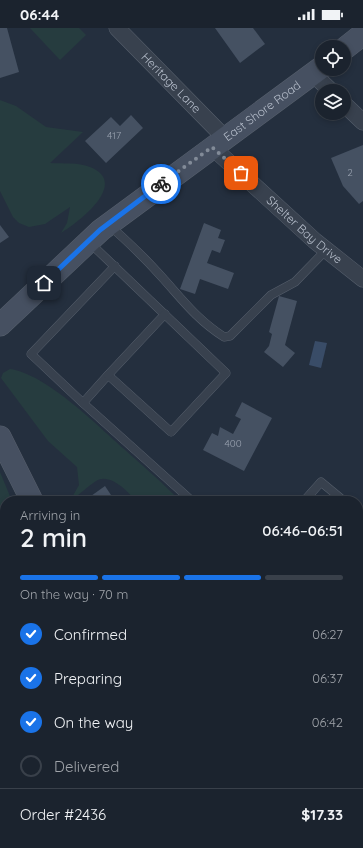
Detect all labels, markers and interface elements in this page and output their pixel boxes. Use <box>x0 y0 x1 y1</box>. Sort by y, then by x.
text: 06:44 <box>20 5 59 24</box>
map controls <box>315 40 351 120</box>
button: locate <box>315 40 351 76</box>
street label: Heritage Lane <box>138 49 204 116</box>
street label: East Shore Road <box>220 77 303 144</box>
button: layers <box>315 84 351 120</box>
house number: 417 <box>107 129 121 142</box>
pin <box>224 156 258 190</box>
icon: bag <box>230 162 252 184</box>
courier <box>141 164 181 204</box>
house number: 2 <box>347 166 353 179</box>
icon: bike <box>150 173 172 195</box>
street label: Shelter Bay Drive <box>263 192 346 267</box>
pin <box>27 266 61 300</box>
icon: home <box>33 272 55 294</box>
house number: 400 <box>224 437 242 450</box>
text: Arriving in <box>20 507 80 523</box>
text: 2 min <box>20 521 87 554</box>
text: 06:46–06:51 <box>262 521 343 540</box>
text: On the way · 70 m <box>20 586 128 602</box>
icon: check <box>20 623 42 645</box>
text: Confirmed <box>54 625 127 644</box>
text: 06:27 <box>312 626 343 642</box>
icon: check <box>20 667 42 689</box>
text: Preparing <box>54 669 122 688</box>
text: 06:37 <box>312 670 343 686</box>
icon: check <box>20 711 42 733</box>
text: On the way <box>54 713 133 732</box>
text: 06:42 <box>312 714 343 730</box>
text: Delivered <box>54 757 119 776</box>
text: Order #2436 <box>20 805 106 824</box>
text: $17.33 <box>301 805 343 824</box>

